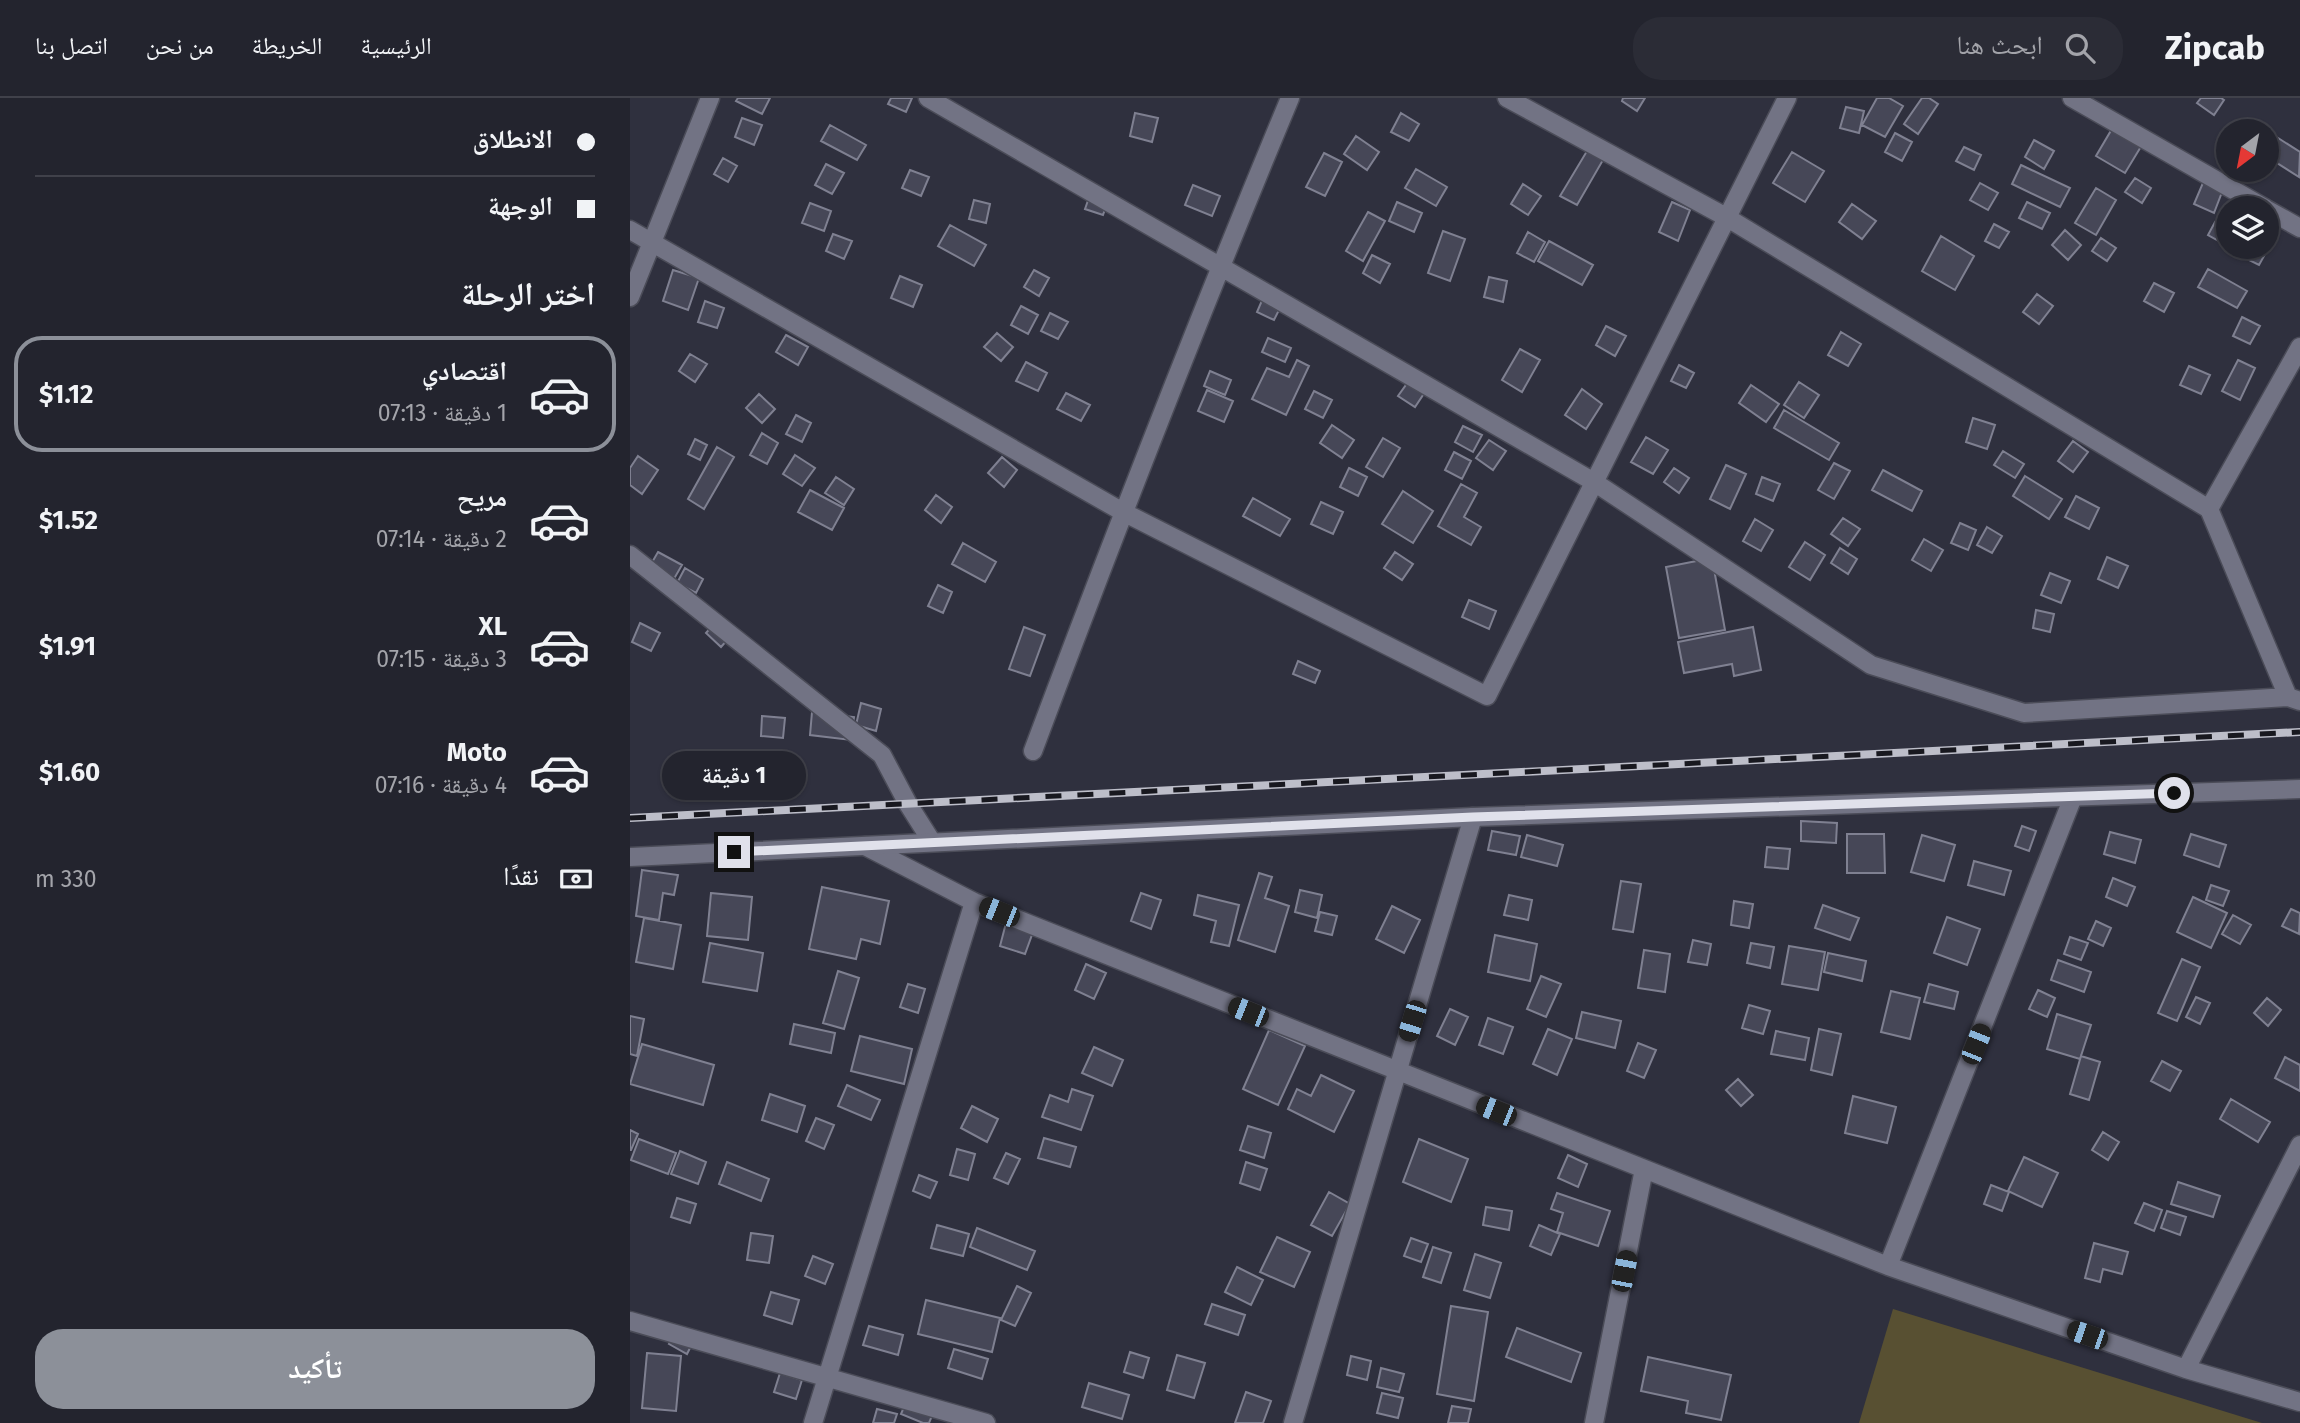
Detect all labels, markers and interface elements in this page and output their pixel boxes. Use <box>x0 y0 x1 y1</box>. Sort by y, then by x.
search box <box>1633 17 2123 80</box>
text: Zipcab <box>2165 28 2265 68</box>
icon: search <box>2061 29 2099 67</box>
text: ابحث هنا <box>1957 30 2043 61</box>
text: اتصل بنا <box>35 32 108 60</box>
text: من نحن <box>146 32 214 60</box>
text: الخريطة <box>252 32 322 60</box>
text: الرئيسية <box>360 32 432 60</box>
north arrow <box>2216 119 2278 182</box>
map controls <box>2216 119 2279 259</box>
text: الانطلاق <box>473 124 553 155</box>
text: الوجهة <box>488 191 553 222</box>
button: layers <box>2216 196 2279 259</box>
text: اختر الرحلة <box>461 275 595 313</box>
text: اقتصادي <box>422 356 507 387</box>
icon: car <box>528 363 591 426</box>
text: $1.12 <box>39 379 94 410</box>
text: 1 دقيقة · 07:13 <box>378 399 507 427</box>
text: مريح <box>457 482 507 513</box>
icon: car <box>528 489 591 552</box>
text: $1.52 <box>39 505 98 536</box>
text: 2 دقيقة · 07:14 <box>376 525 507 553</box>
text: XL <box>479 611 507 642</box>
icon: car <box>528 615 591 678</box>
text: $1.91 <box>39 631 96 662</box>
text: 3 دقيقة · 07:15 <box>376 645 507 673</box>
text: Moto <box>447 737 507 768</box>
icon: car <box>528 741 591 804</box>
callout: 1 دقيقة <box>662 750 806 800</box>
text: $1.60 <box>39 757 100 788</box>
text: 1 دقيقة <box>702 761 766 789</box>
text: 4 دقيقة · 07:16 <box>375 771 507 799</box>
route start <box>2158 777 2190 809</box>
route end <box>718 836 750 868</box>
icon: cash <box>557 860 595 898</box>
text: نقدًا <box>503 861 539 892</box>
text: 330 m <box>35 865 97 893</box>
car <box>976 894 1023 930</box>
car <box>1225 994 1272 1030</box>
car <box>1396 998 1429 1044</box>
car <box>1959 1021 1994 1067</box>
car <box>1473 1093 1520 1129</box>
car <box>1610 1248 1639 1294</box>
car <box>2064 1318 2111 1352</box>
button: تأكيد <box>35 1329 595 1409</box>

